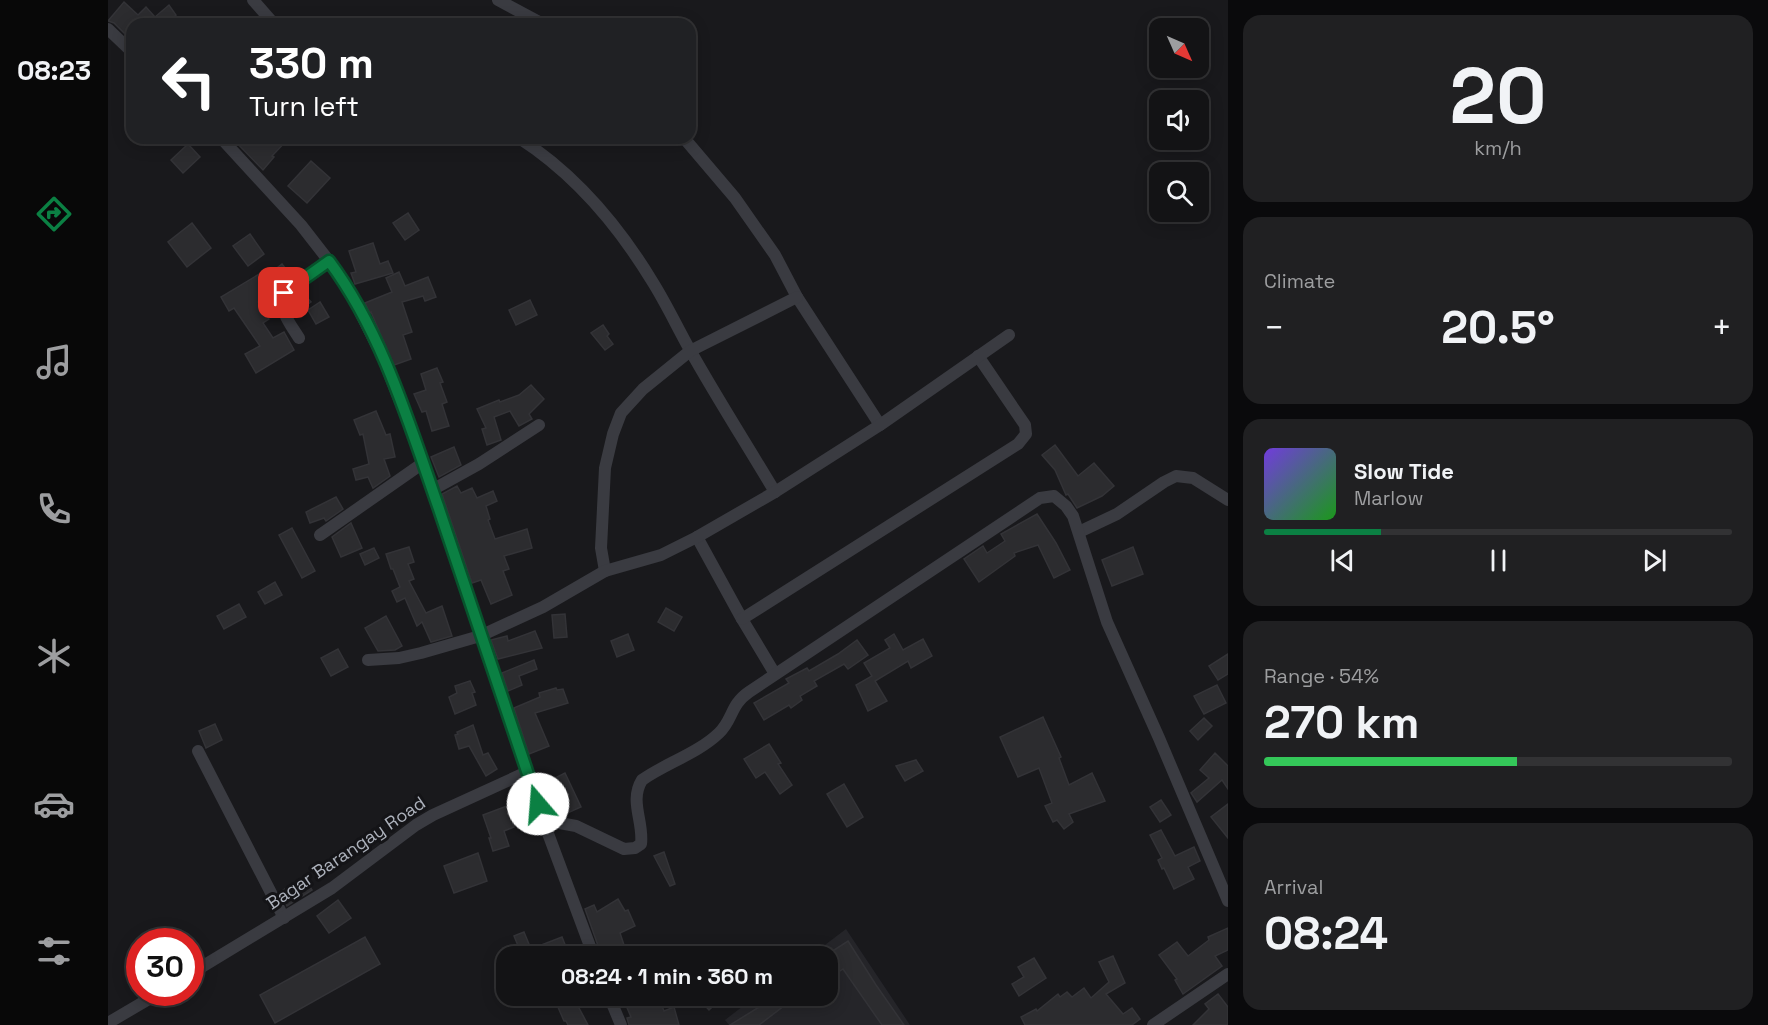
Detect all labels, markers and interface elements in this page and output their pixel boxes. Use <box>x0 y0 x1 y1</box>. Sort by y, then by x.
north arrow <box>1149 18 1209 78</box>
map controls <box>1149 18 1209 222</box>
text: 330 m <box>249 37 374 90</box>
icon: left <box>150 42 228 120</box>
text: 20 <box>1450 46 1546 146</box>
text: 08:23 <box>17 53 91 88</box>
text: Turn left <box>249 89 359 124</box>
button: sound <box>1149 90 1209 150</box>
text: km/h <box>1474 135 1522 161</box>
button: search <box>1149 162 1209 222</box>
icon: directions <box>33 193 75 235</box>
pin <box>258 267 309 318</box>
text: Climate <box>1264 268 1335 294</box>
icon: arrive <box>267 276 300 309</box>
text: 20.5° <box>1441 299 1555 356</box>
text: − <box>1264 307 1284 349</box>
text: + <box>1712 307 1732 349</box>
icon: music <box>33 341 75 383</box>
text: Slow Tide <box>1354 457 1454 485</box>
text: Marlow <box>1354 485 1423 511</box>
icon: phone <box>33 488 75 530</box>
icon: previous <box>1326 544 1359 577</box>
icon: pause <box>1482 544 1515 577</box>
icon: next <box>1638 544 1671 577</box>
icon: climate <box>33 635 75 677</box>
text: Range · 54% <box>1264 663 1379 689</box>
text: 270 km <box>1264 694 1419 751</box>
position arrow <box>506 772 570 836</box>
icon: car <box>33 783 75 825</box>
street label: Bagar Barangay Road <box>262 791 430 914</box>
text: Arrival <box>1264 874 1323 900</box>
text: 08:24 <box>1264 905 1388 962</box>
speed limit sign: 30 <box>126 928 204 1006</box>
icon: filters <box>33 930 75 972</box>
text: 08:24 · 1 min · 360 m <box>561 962 773 990</box>

